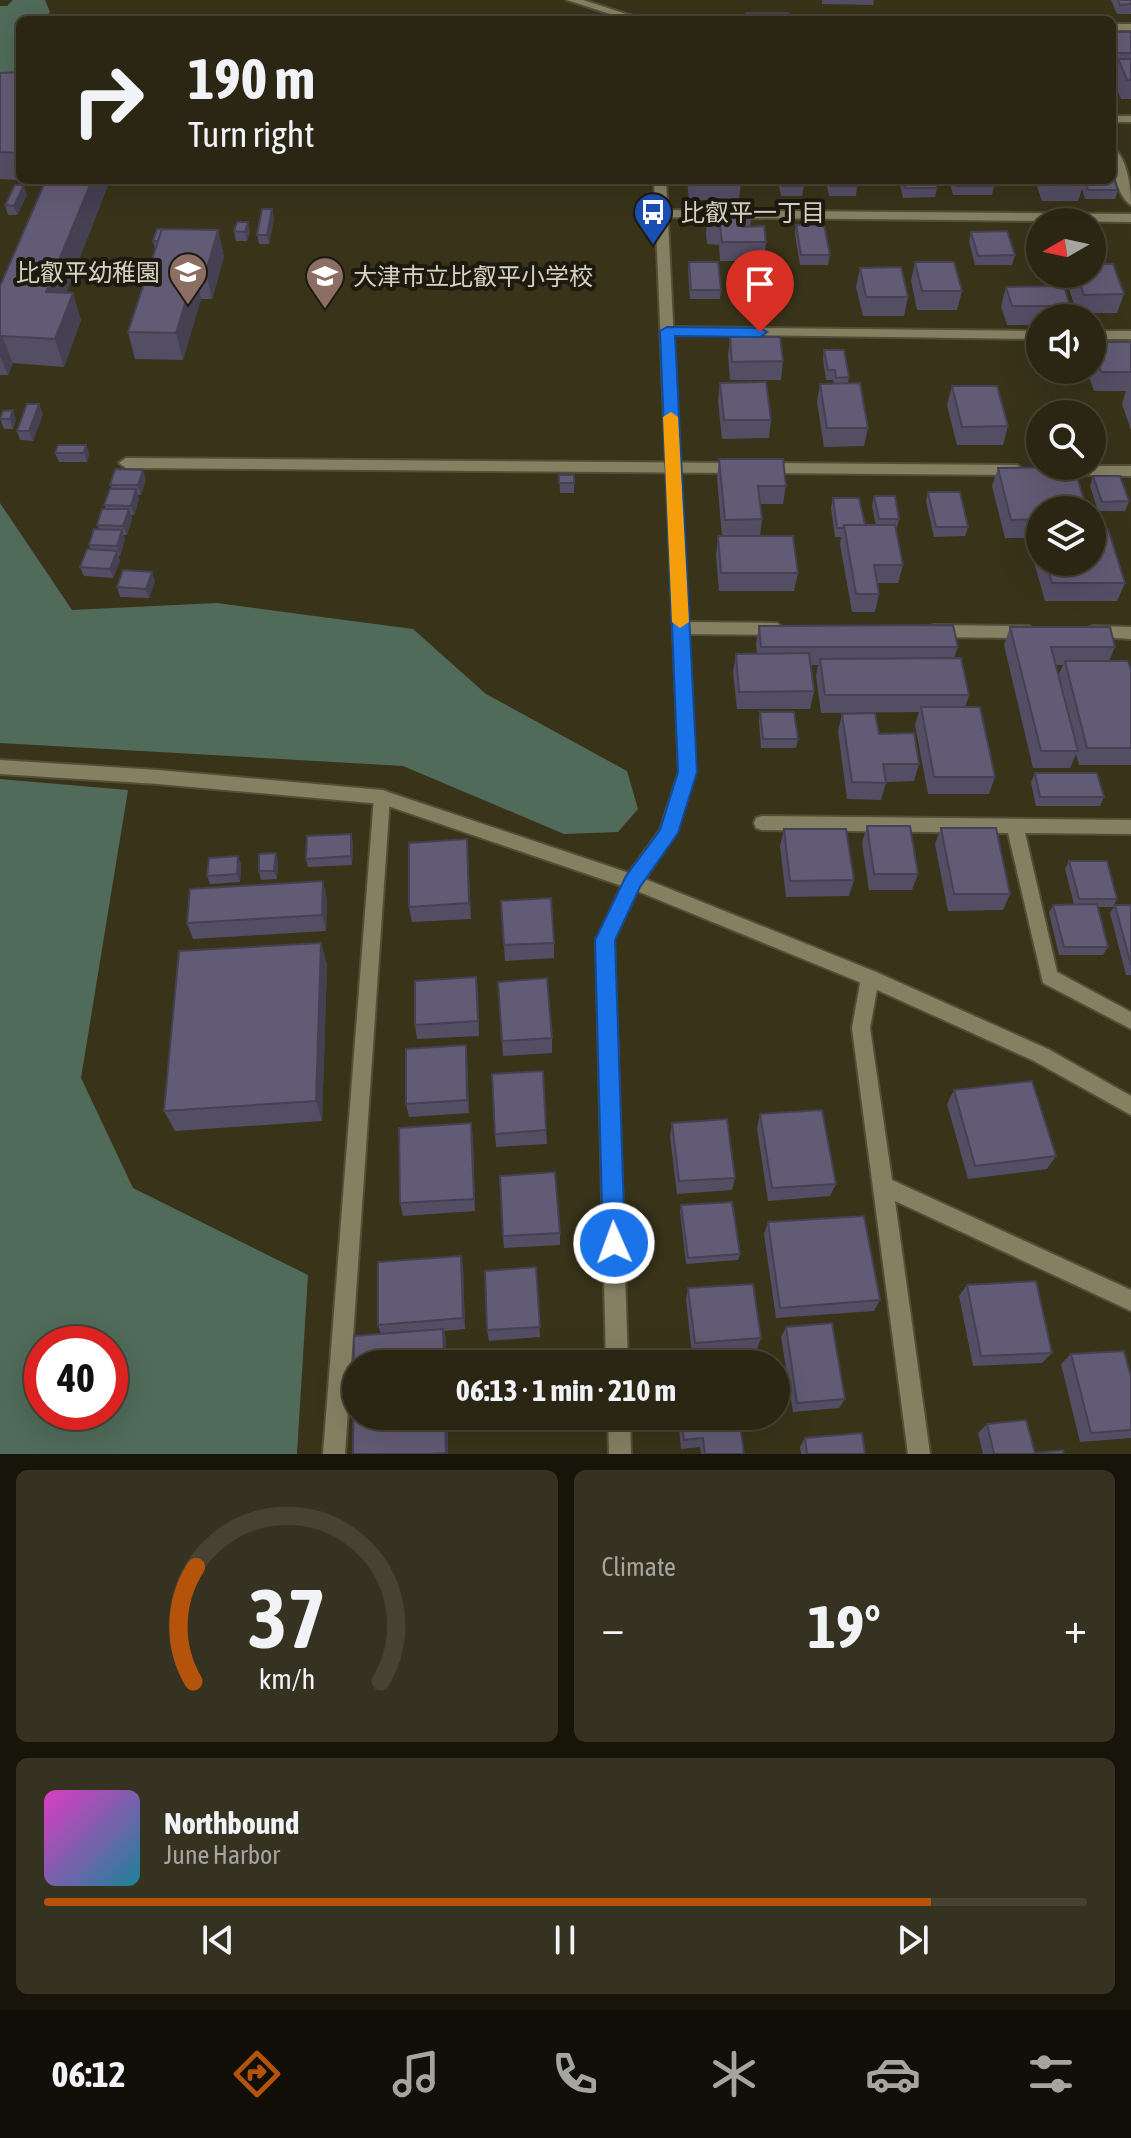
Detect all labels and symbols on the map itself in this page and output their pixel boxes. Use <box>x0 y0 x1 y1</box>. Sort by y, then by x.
bus stop icon: 比叡平一丁目 <box>632 191 674 246</box>
place label: 比叡平一丁目 <box>681 199 825 226</box>
north arrow <box>1026 208 1106 288</box>
pin <box>726 250 794 332</box>
school or university icon: 比叡平幼稚園 <box>167 251 209 306</box>
school or university icon: 大津市立比叡平小学校 <box>304 255 346 310</box>
place label: 比叡平幼稚園 <box>16 259 160 286</box>
place label: 大津市立比叡平小学校 <box>353 263 593 290</box>
position arrow <box>572 1201 656 1285</box>
speed limit sign: 40 <box>24 1326 128 1430</box>

